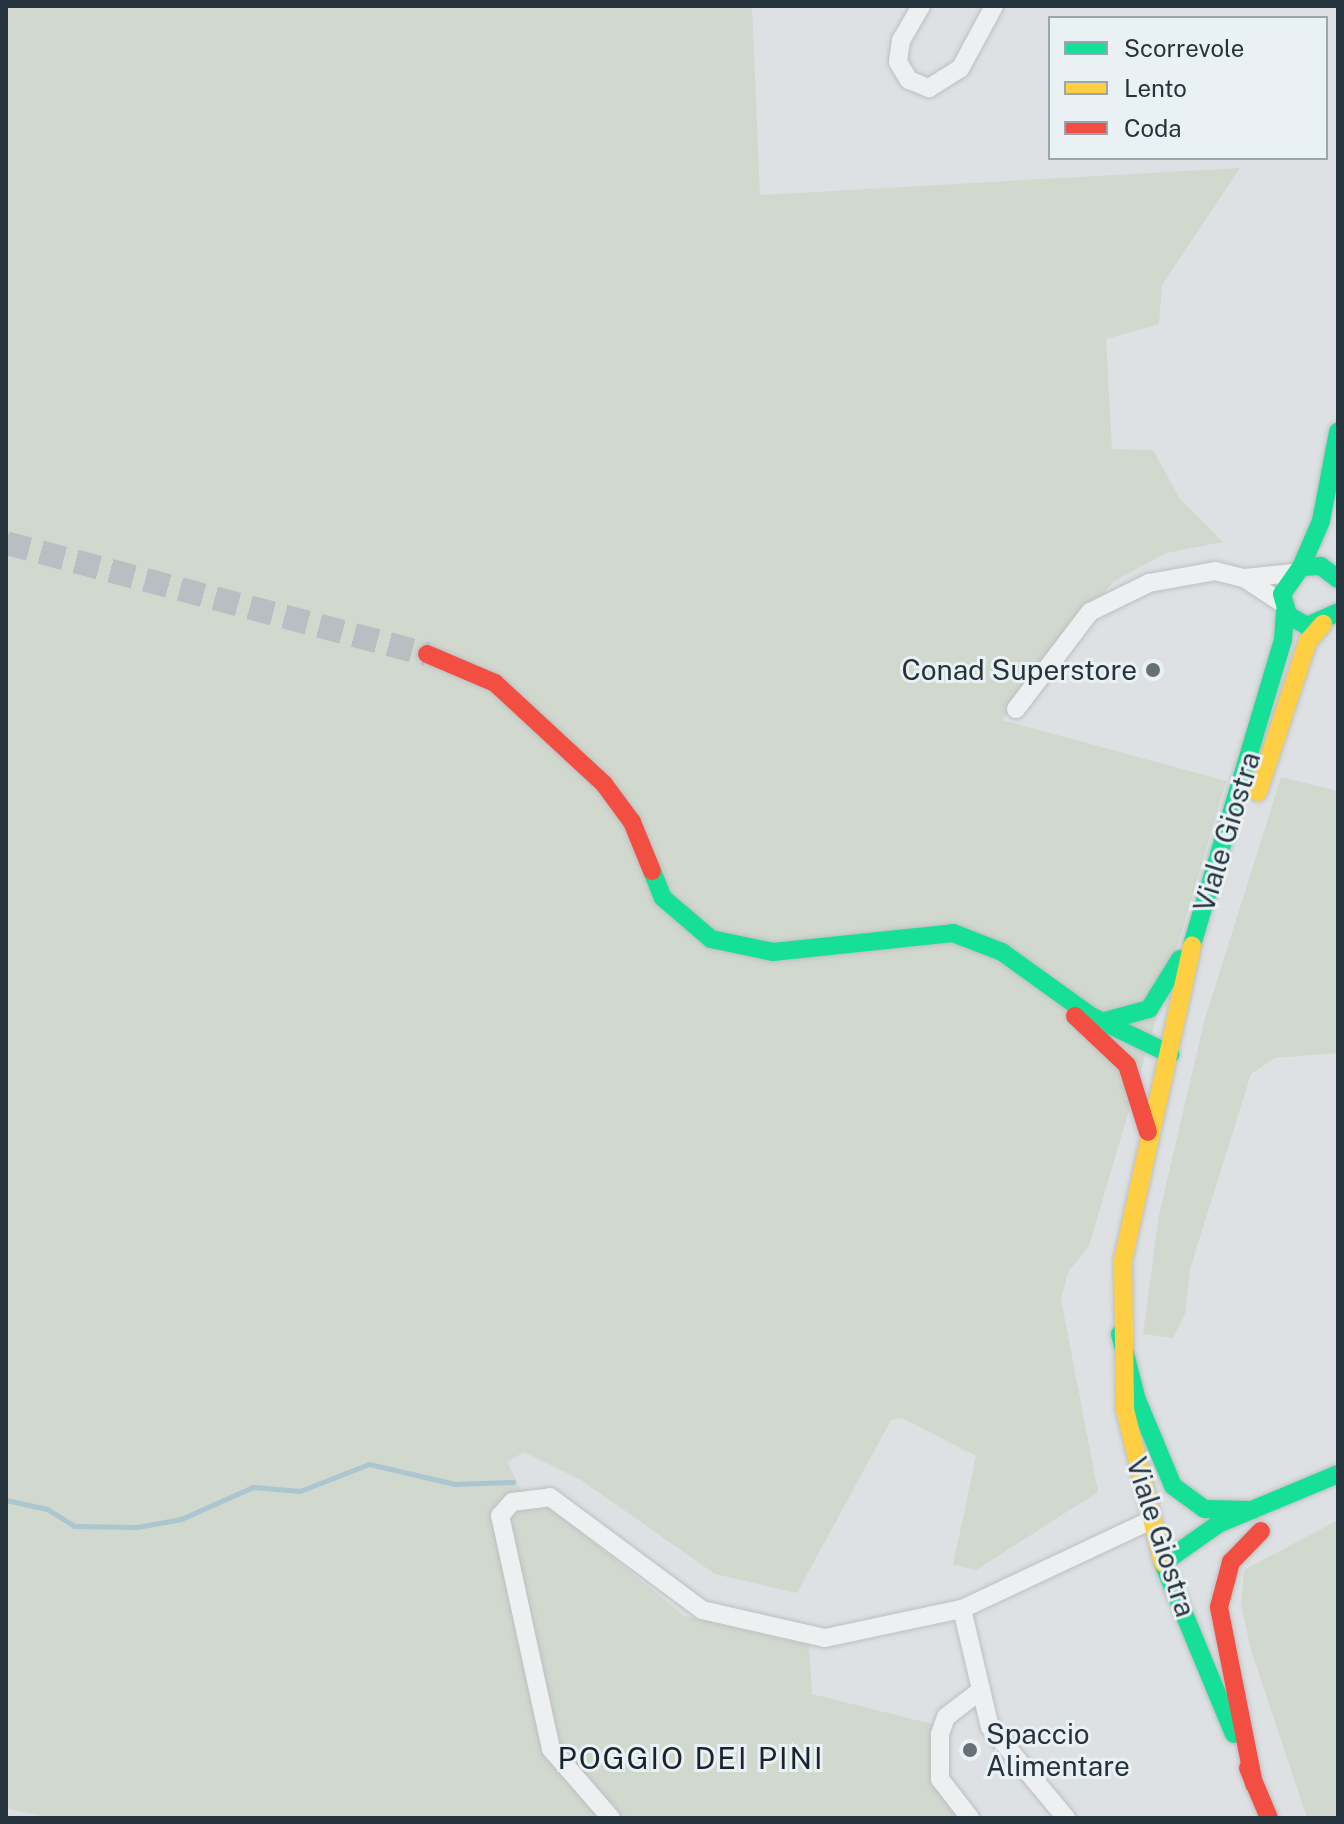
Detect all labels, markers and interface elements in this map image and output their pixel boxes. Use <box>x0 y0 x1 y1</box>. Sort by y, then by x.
legend <box>1048 16 1328 160</box>
text: Scorrevole <box>1124 34 1244 62</box>
text: Lento <box>1124 74 1187 102</box>
text: Coda <box>1124 114 1182 142</box>
place label: Conad Superstore <box>901 653 1137 687</box>
marker: Conad Superstore <box>1144 661 1162 679</box>
street label: Viale Giostra <box>1187 748 1267 916</box>
street label: Viale Giostra <box>1119 1453 1203 1621</box>
place label: Spaccio Alimentare <box>986 1717 1130 1783</box>
district label: POGGIO DEI PINI <box>558 1740 824 1776</box>
marker: Spaccio Alimentare <box>961 1741 979 1759</box>

